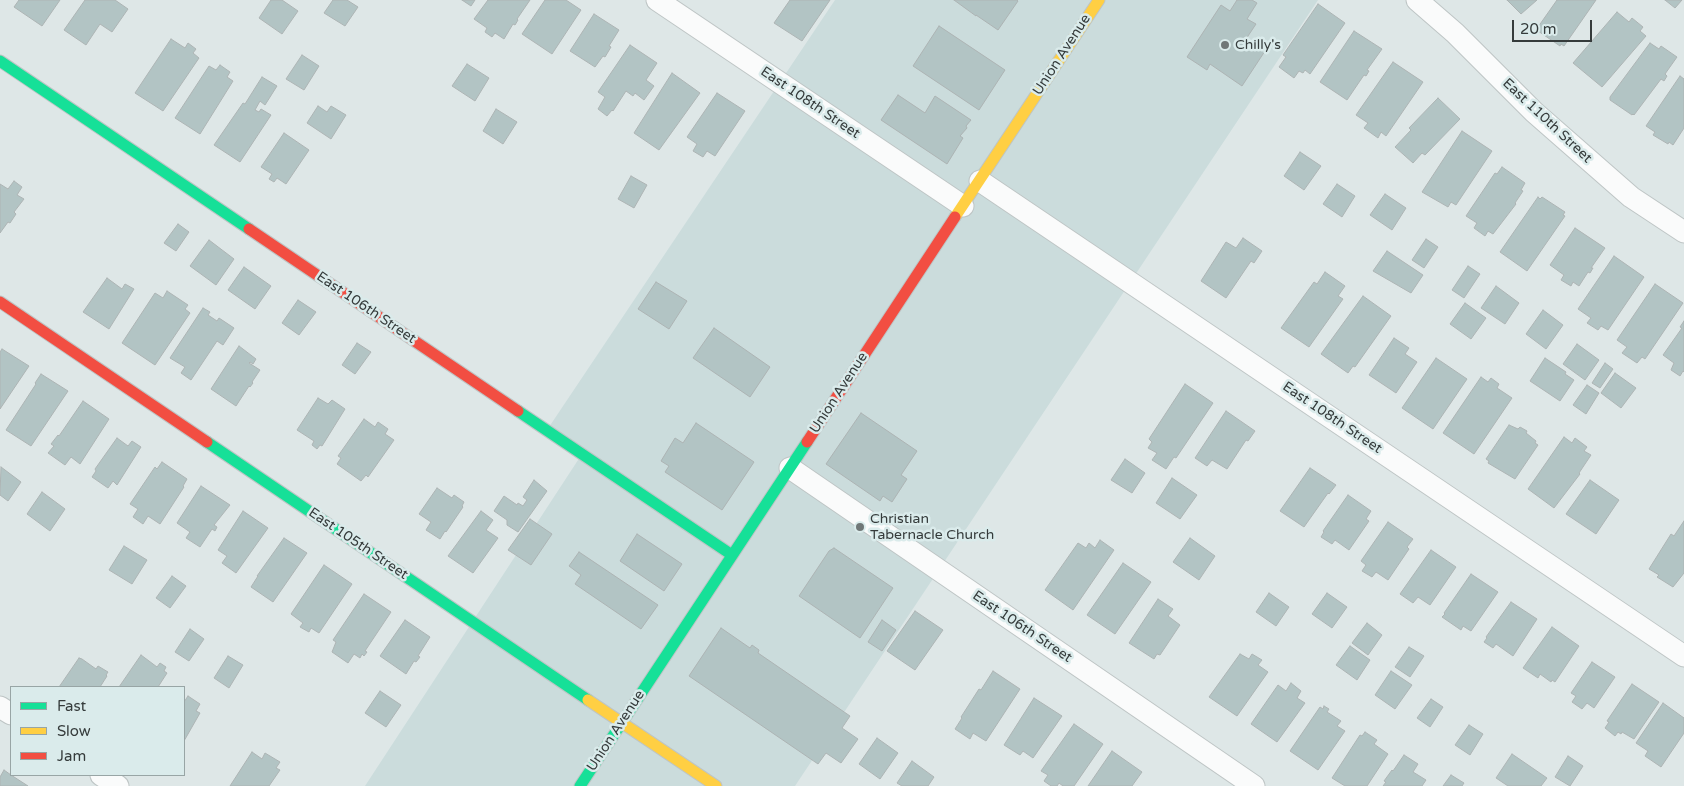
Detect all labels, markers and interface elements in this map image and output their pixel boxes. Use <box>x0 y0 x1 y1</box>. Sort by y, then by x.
scale bar <box>1514 10 1594 42</box>
street label: Union Avenue <box>1030 11 1094 99</box>
text: 20 m <box>1520 20 1557 38</box>
place label: Chilly's <box>1235 37 1281 53</box>
marker: Chilly's <box>1219 39 1231 51</box>
street label: East 108th Street <box>757 64 863 142</box>
street label: East 110th Street <box>1499 75 1595 167</box>
street label: East 106th Street <box>313 269 419 347</box>
street label: Union Avenue <box>807 349 871 437</box>
street label: East 108th Street <box>1279 379 1385 457</box>
street label: East 105th Street <box>305 505 411 583</box>
place label: Christian Tabernacle Church <box>870 511 994 544</box>
marker: Christian Tabernacle Church <box>854 521 866 533</box>
street label: East 106th Street <box>969 588 1075 666</box>
legend <box>10 686 185 776</box>
street label: Union Avenue <box>584 687 648 775</box>
text: Fast <box>57 697 86 715</box>
text: Slow <box>57 722 91 740</box>
text: Jam <box>57 747 86 765</box>

